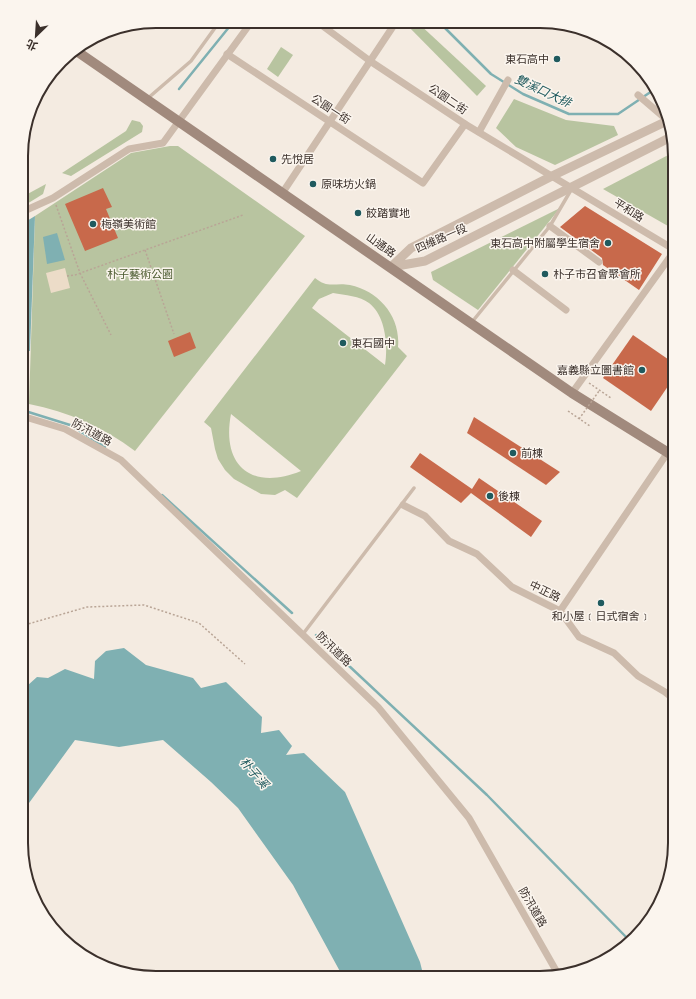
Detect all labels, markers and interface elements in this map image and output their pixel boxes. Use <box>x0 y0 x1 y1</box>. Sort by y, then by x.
north arrow <box>16 16 56 56</box>
text: 北 <box>24 36 40 53</box>
place label: 東石高中 <box>505 53 549 66</box>
marker: 東石高中 <box>552 54 562 64</box>
water label: 雙溪口大排 <box>513 72 575 111</box>
street label: 公園二街 <box>426 82 470 117</box>
street label: 公園一街 <box>309 92 353 127</box>
place label: 先悅居 <box>281 153 314 166</box>
marker: 先悅居 <box>268 154 278 164</box>
place label: 原味坊火鍋 <box>321 178 376 191</box>
marker: 原味坊火鍋 <box>308 179 318 189</box>
street label: 平和路 <box>611 196 646 225</box>
place label: 餃踏實地 <box>366 207 410 220</box>
marker: 餃踏實地 <box>353 208 363 218</box>
place label: 梅嶺美術館 <box>101 218 156 231</box>
marker: 梅嶺美術館 <box>88 219 98 229</box>
street label: 四維路一段 <box>413 221 469 256</box>
street label: 山通路 <box>363 231 398 260</box>
place label: 東石高中附屬學生宿舍 <box>490 237 600 250</box>
marker: 東石高中附屬學生宿舍 <box>603 238 613 248</box>
park label: 朴子藝術公園 <box>107 268 173 281</box>
place label: 朴子市召會聚會所 <box>553 268 641 281</box>
marker: 朴子市召會聚會所 <box>540 269 550 279</box>
place label: 東石國中 <box>351 337 395 350</box>
marker: 東石國中 <box>338 338 348 348</box>
place label: 嘉義縣立圖書館 <box>557 364 634 377</box>
marker: 嘉義縣立圖書館 <box>637 365 647 375</box>
street label: 防汛道路 <box>69 416 114 449</box>
place label: 前棟 <box>521 447 543 460</box>
marker: 前棟 <box>508 448 518 458</box>
place label: 後棟 <box>498 490 520 503</box>
marker: 後棟 <box>485 491 495 501</box>
street label: 中正路 <box>527 578 562 605</box>
marker: 和小屋﹝日式宿舍﹞ <box>596 598 606 608</box>
place label: 和小屋﹝日式宿舍﹞ <box>552 610 651 623</box>
street label: 防汛道路 <box>313 629 354 669</box>
water label: 朴子溪 <box>237 755 272 793</box>
street label: 防汛道路 <box>516 885 549 930</box>

